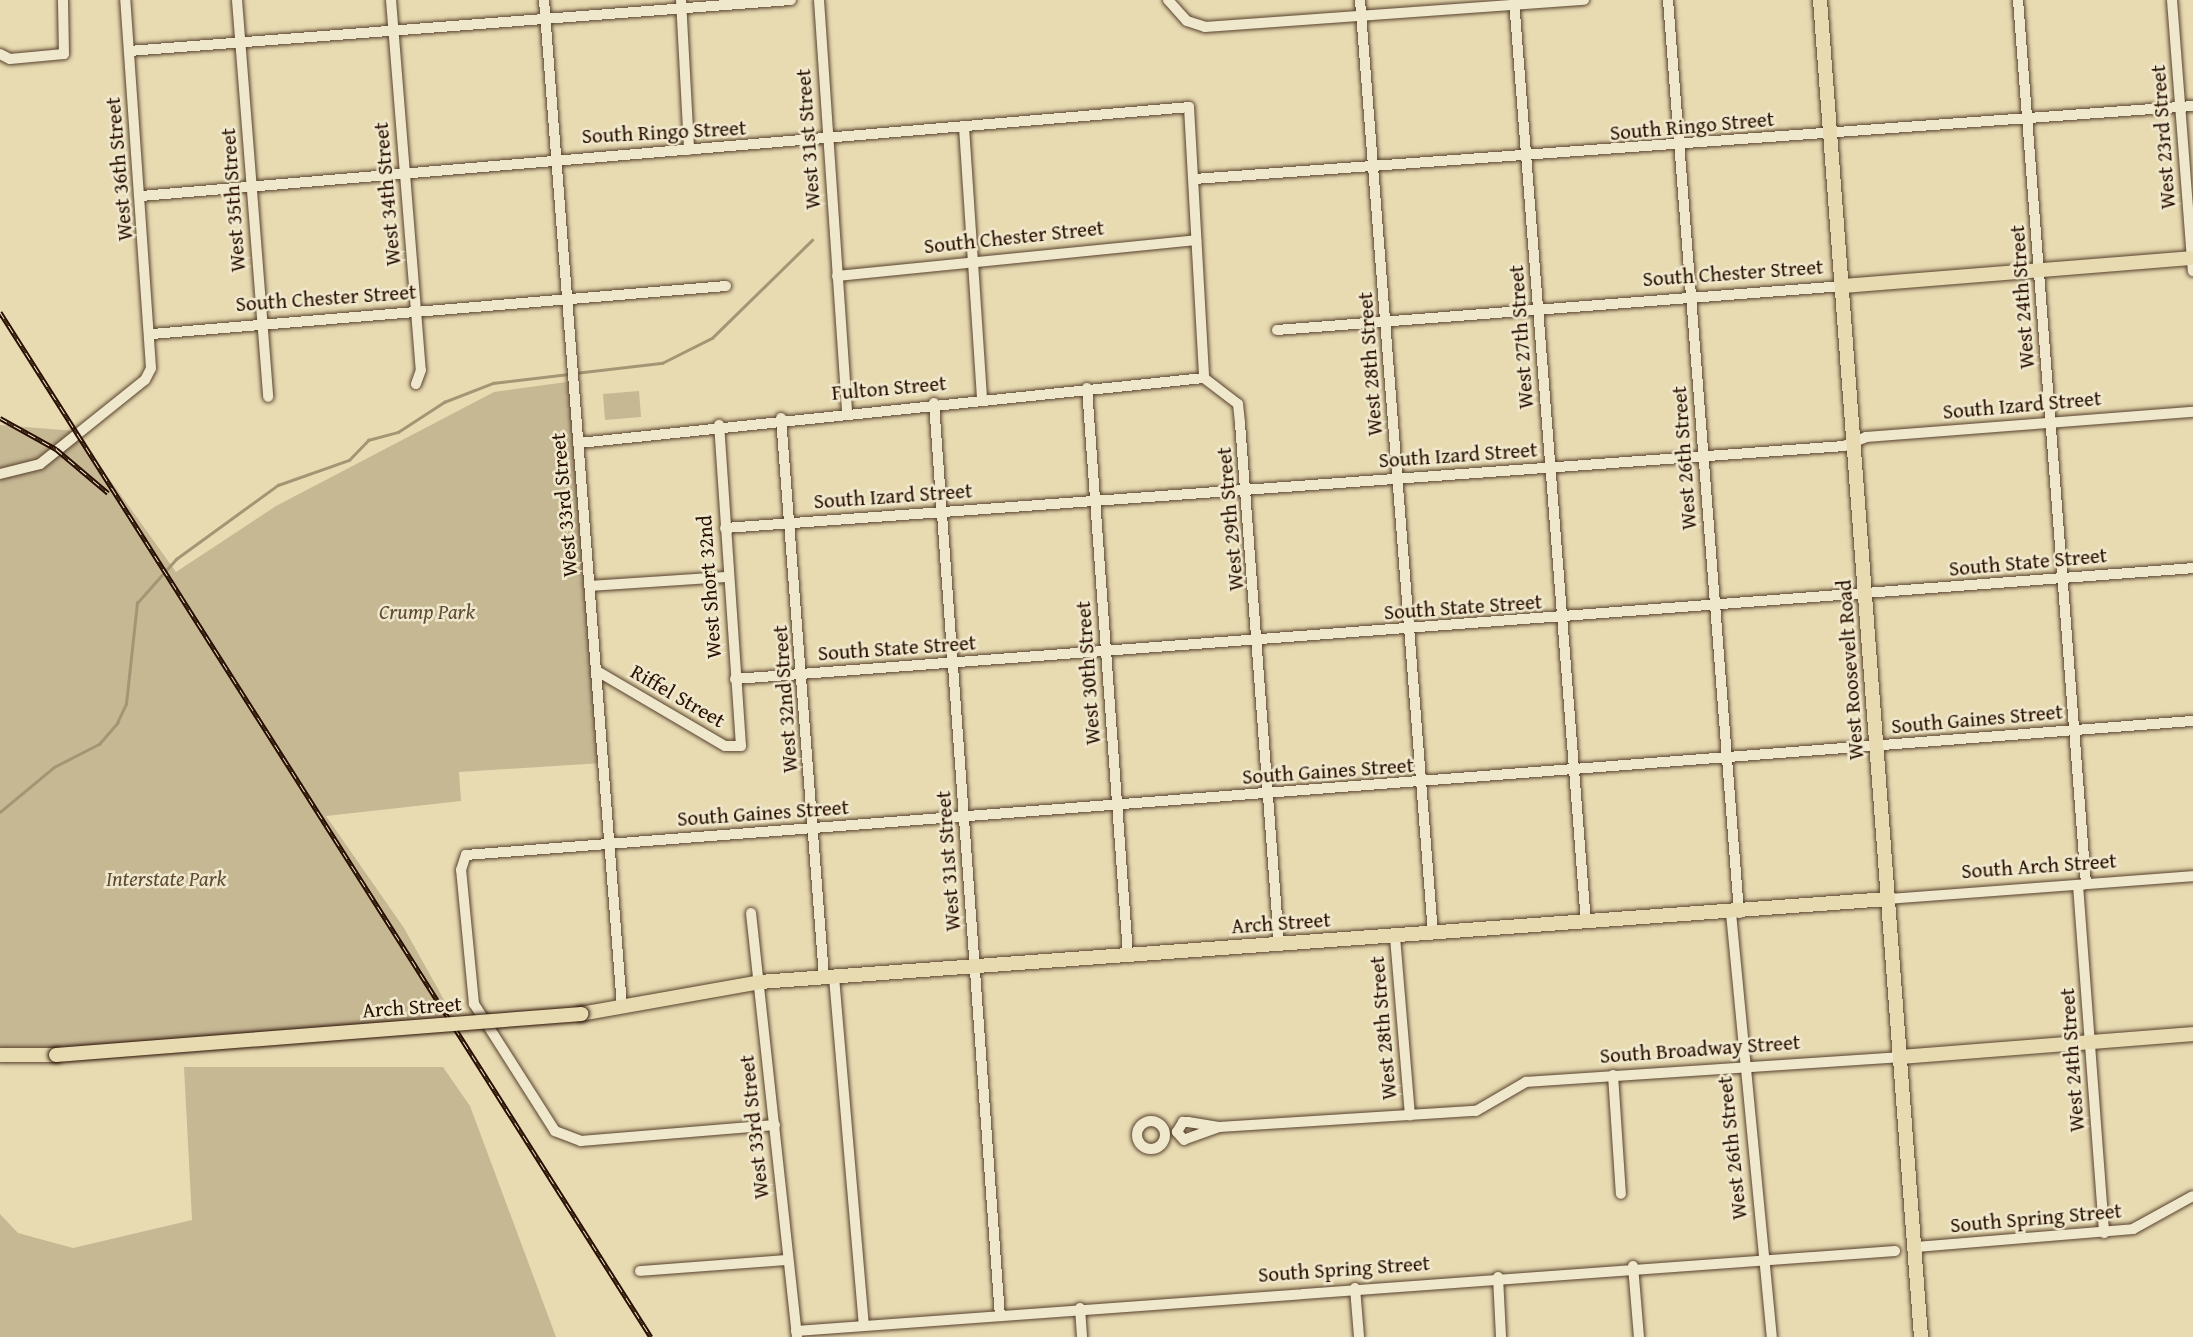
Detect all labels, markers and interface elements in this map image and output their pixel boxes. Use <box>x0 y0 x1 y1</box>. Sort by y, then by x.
street label: West 23rd Street <box>2145 64 2181 210</box>
street label: West 31st Street <box>791 68 825 210</box>
street label: West 36th Street <box>100 96 138 242</box>
street label: South Ringo Street <box>1609 106 1775 146</box>
street label: South Ringo Street <box>581 115 747 149</box>
street label: West 34th Street <box>368 121 406 267</box>
street label: West 35th Street <box>215 127 251 273</box>
street label: South Chester Street <box>923 215 1105 259</box>
street label: West 24th Street <box>2004 224 2040 370</box>
street label: South Chester Street <box>1642 254 1824 292</box>
street label: West 27th Street <box>1503 264 1539 410</box>
street label: South Chester Street <box>235 279 417 317</box>
street label: West 28th Street <box>1352 291 1388 437</box>
street label: Fulton Street <box>831 370 947 406</box>
street label: West 26th Street <box>1666 385 1702 531</box>
street label: South Izard Street <box>1942 386 2102 424</box>
street label: West 33rd Street <box>545 432 583 578</box>
street label: South Izard Street <box>1378 437 1538 473</box>
street label: West 29th Street <box>1211 446 1249 592</box>
street label: South Izard Street <box>813 478 973 514</box>
street label: West Short 32nd <box>691 514 727 660</box>
street label: South State Street <box>1948 543 2108 581</box>
street label: West Roosevelt Road <box>1831 579 1869 761</box>
street label: South State Street <box>1383 589 1543 625</box>
park label: Crump Park <box>379 599 475 625</box>
street label: West 30th Street <box>1070 600 1106 746</box>
street label: West 32nd Street <box>767 624 803 774</box>
street label: South State Street <box>817 630 977 666</box>
street label: Riffel Street <box>626 659 730 733</box>
street label: South Gaines Street <box>1890 699 2064 739</box>
street label: South Gaines Street <box>1241 752 1415 790</box>
street label: West 31st Street <box>931 790 965 932</box>
street label: South Gaines Street <box>676 794 850 832</box>
street label: South Arch Street <box>1960 848 2118 884</box>
park label: Interstate Park <box>106 866 226 892</box>
street label: Arch Street <box>1230 907 1332 939</box>
street label: West 28th Street <box>1364 955 1402 1101</box>
street label: West 24th Street <box>2054 987 2090 1133</box>
street label: Arch Street <box>361 991 463 1023</box>
street label: South Broadway Street <box>1599 1029 1801 1069</box>
street label: West 33rd Street <box>734 1054 774 1200</box>
street label: West 26th Street <box>1712 1075 1752 1221</box>
street label: South Spring Street <box>1949 1198 2123 1238</box>
street label: South Spring Street <box>1257 1250 1431 1288</box>

